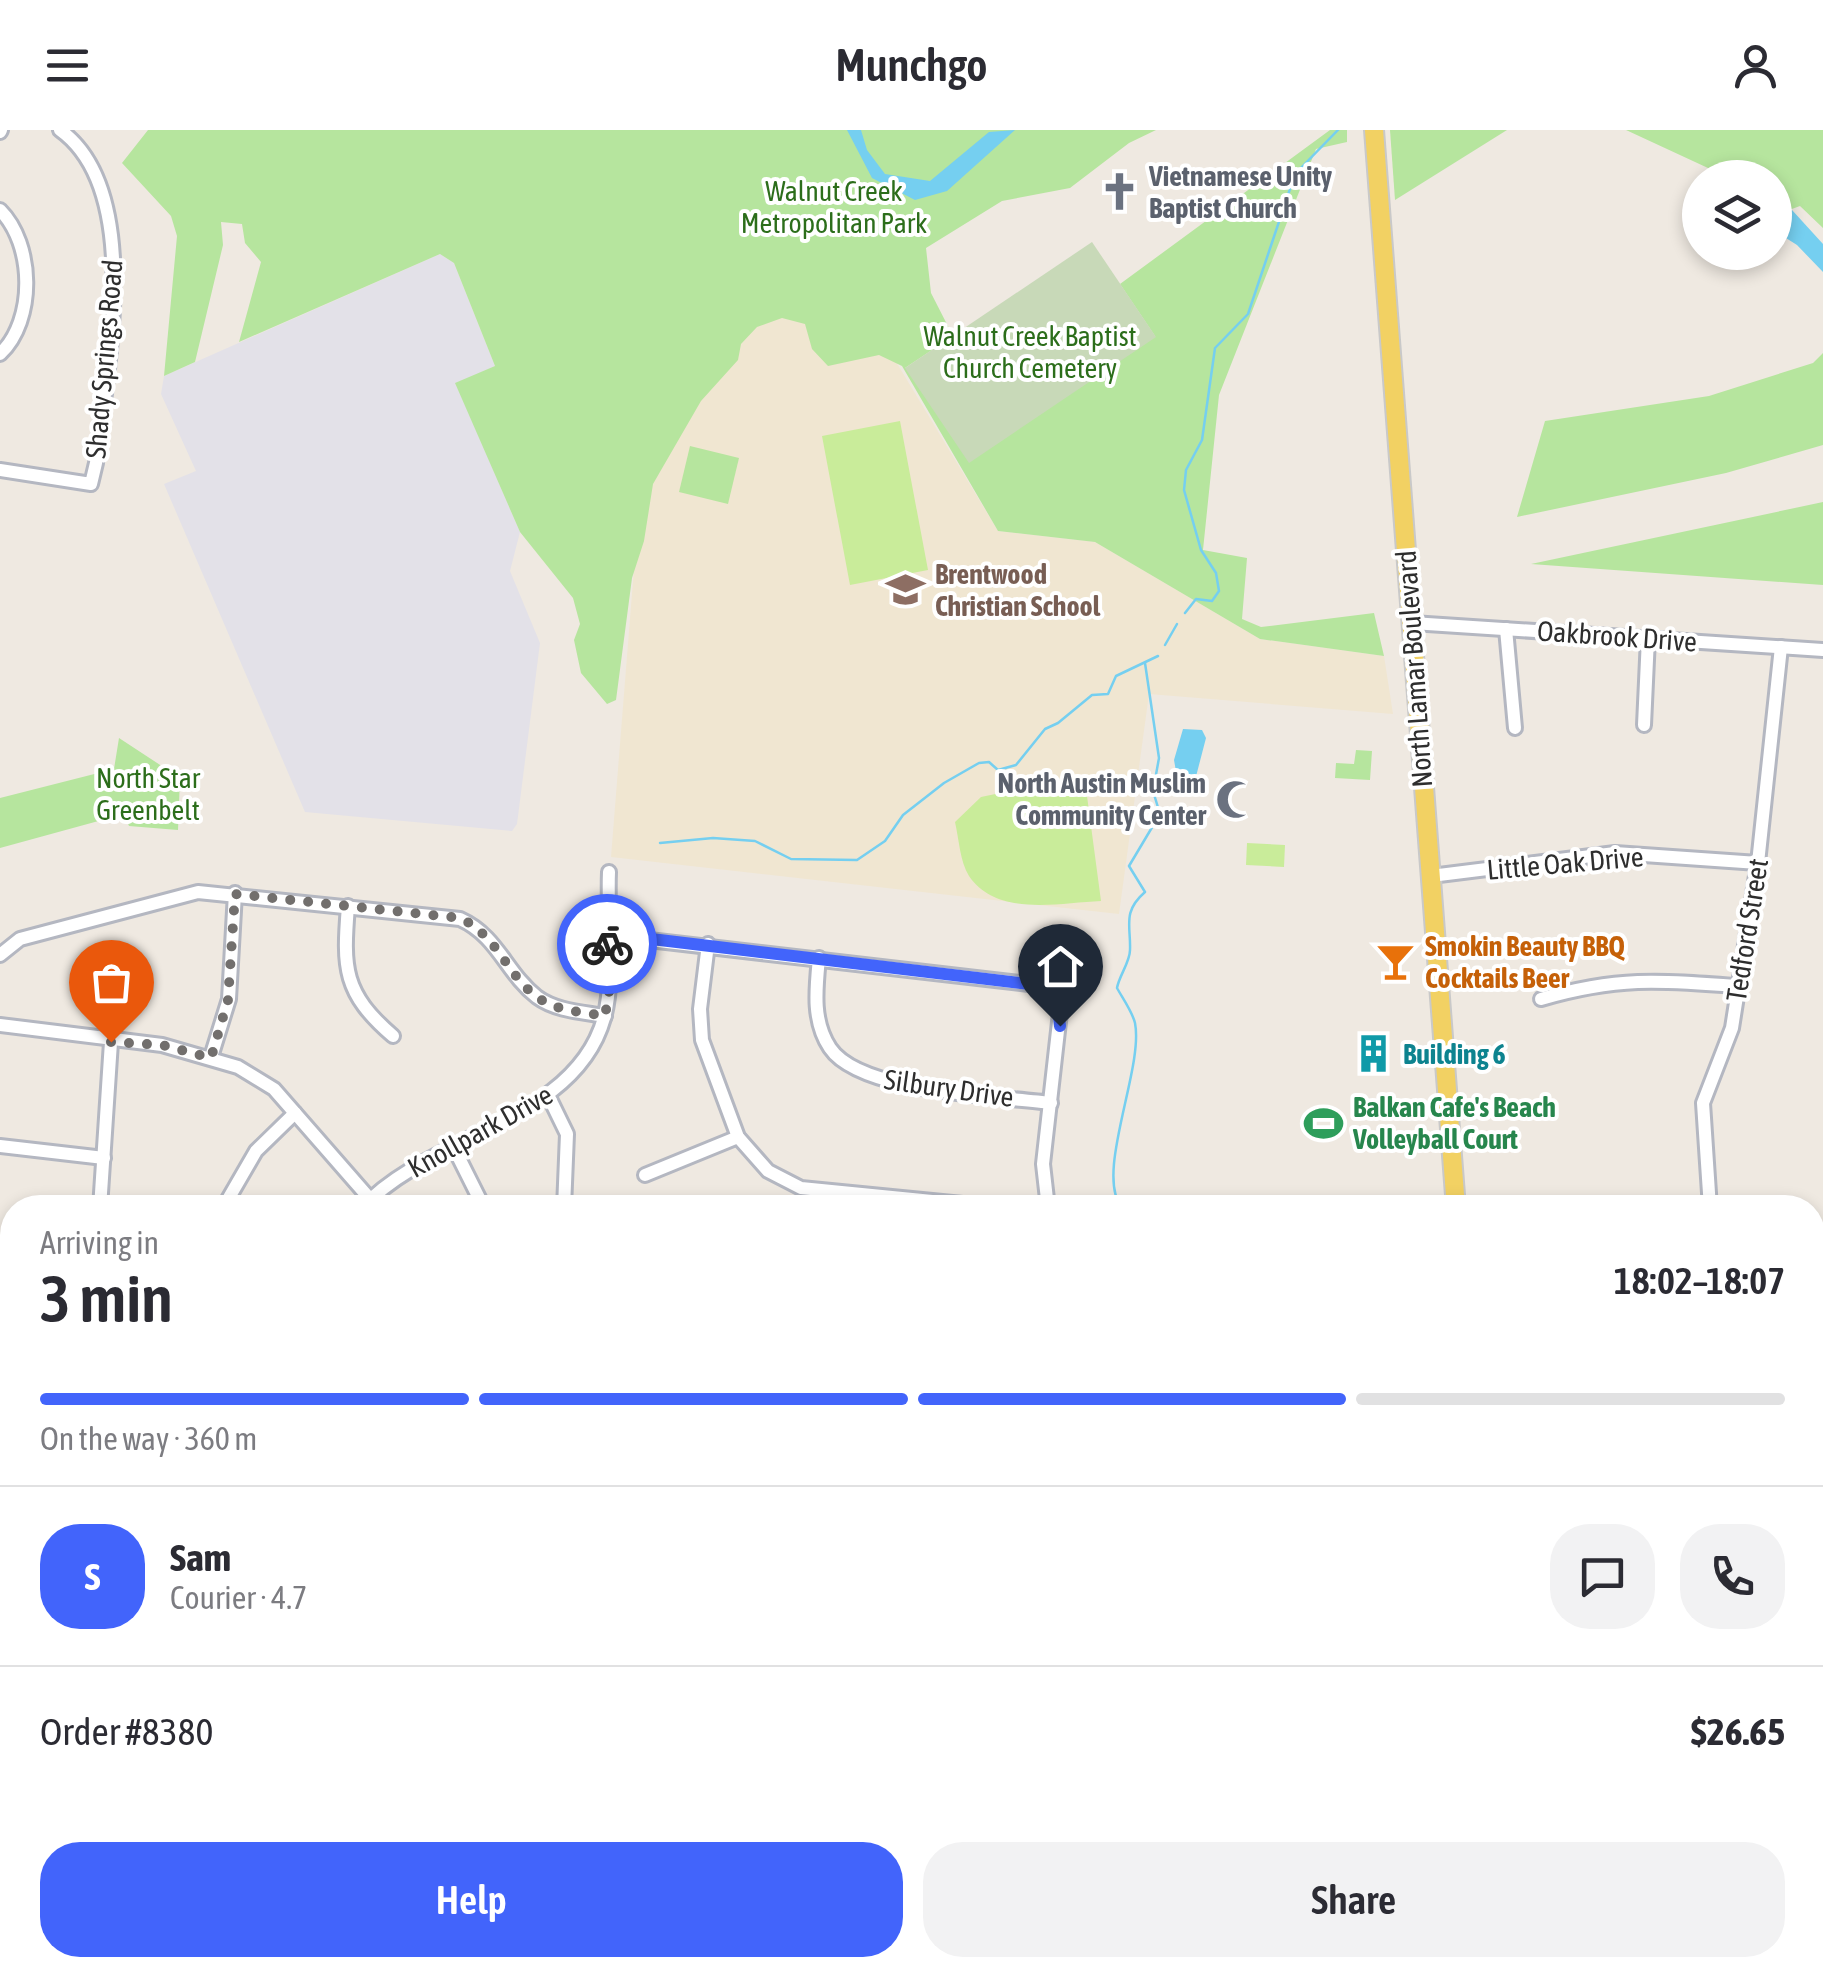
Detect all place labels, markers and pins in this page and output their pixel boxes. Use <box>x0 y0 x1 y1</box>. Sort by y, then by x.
place label: Vietnamese Unity Baptist Church <box>1148 160 1332 224</box>
church icon: Vietnamese Unity Baptist Church <box>1098 171 1140 213</box>
place label: Brentwood Christian School <box>935 558 1101 622</box>
school or university icon: Brentwood Christian School <box>884 569 926 611</box>
place label: North Austin Muslim Community Center <box>998 767 1207 831</box>
mosque icon: North Austin Muslim Community Center <box>1215 778 1257 820</box>
pin <box>1018 924 1103 1027</box>
place label: Smokin Beauty BBQ Cocktails Beer <box>1425 930 1626 994</box>
pin <box>69 940 154 1043</box>
bar icon: Smokin Beauty BBQ Cocktails Beer <box>1374 941 1416 983</box>
building icon: Building 6 <box>1352 1033 1394 1075</box>
place label: Building 6 <box>1403 1038 1506 1070</box>
place label: Balkan Cafe's Beach Volleyball Court <box>1352 1091 1556 1155</box>
sports icon: Balkan Cafe's Beach Volleyball Court <box>1302 1102 1344 1144</box>

